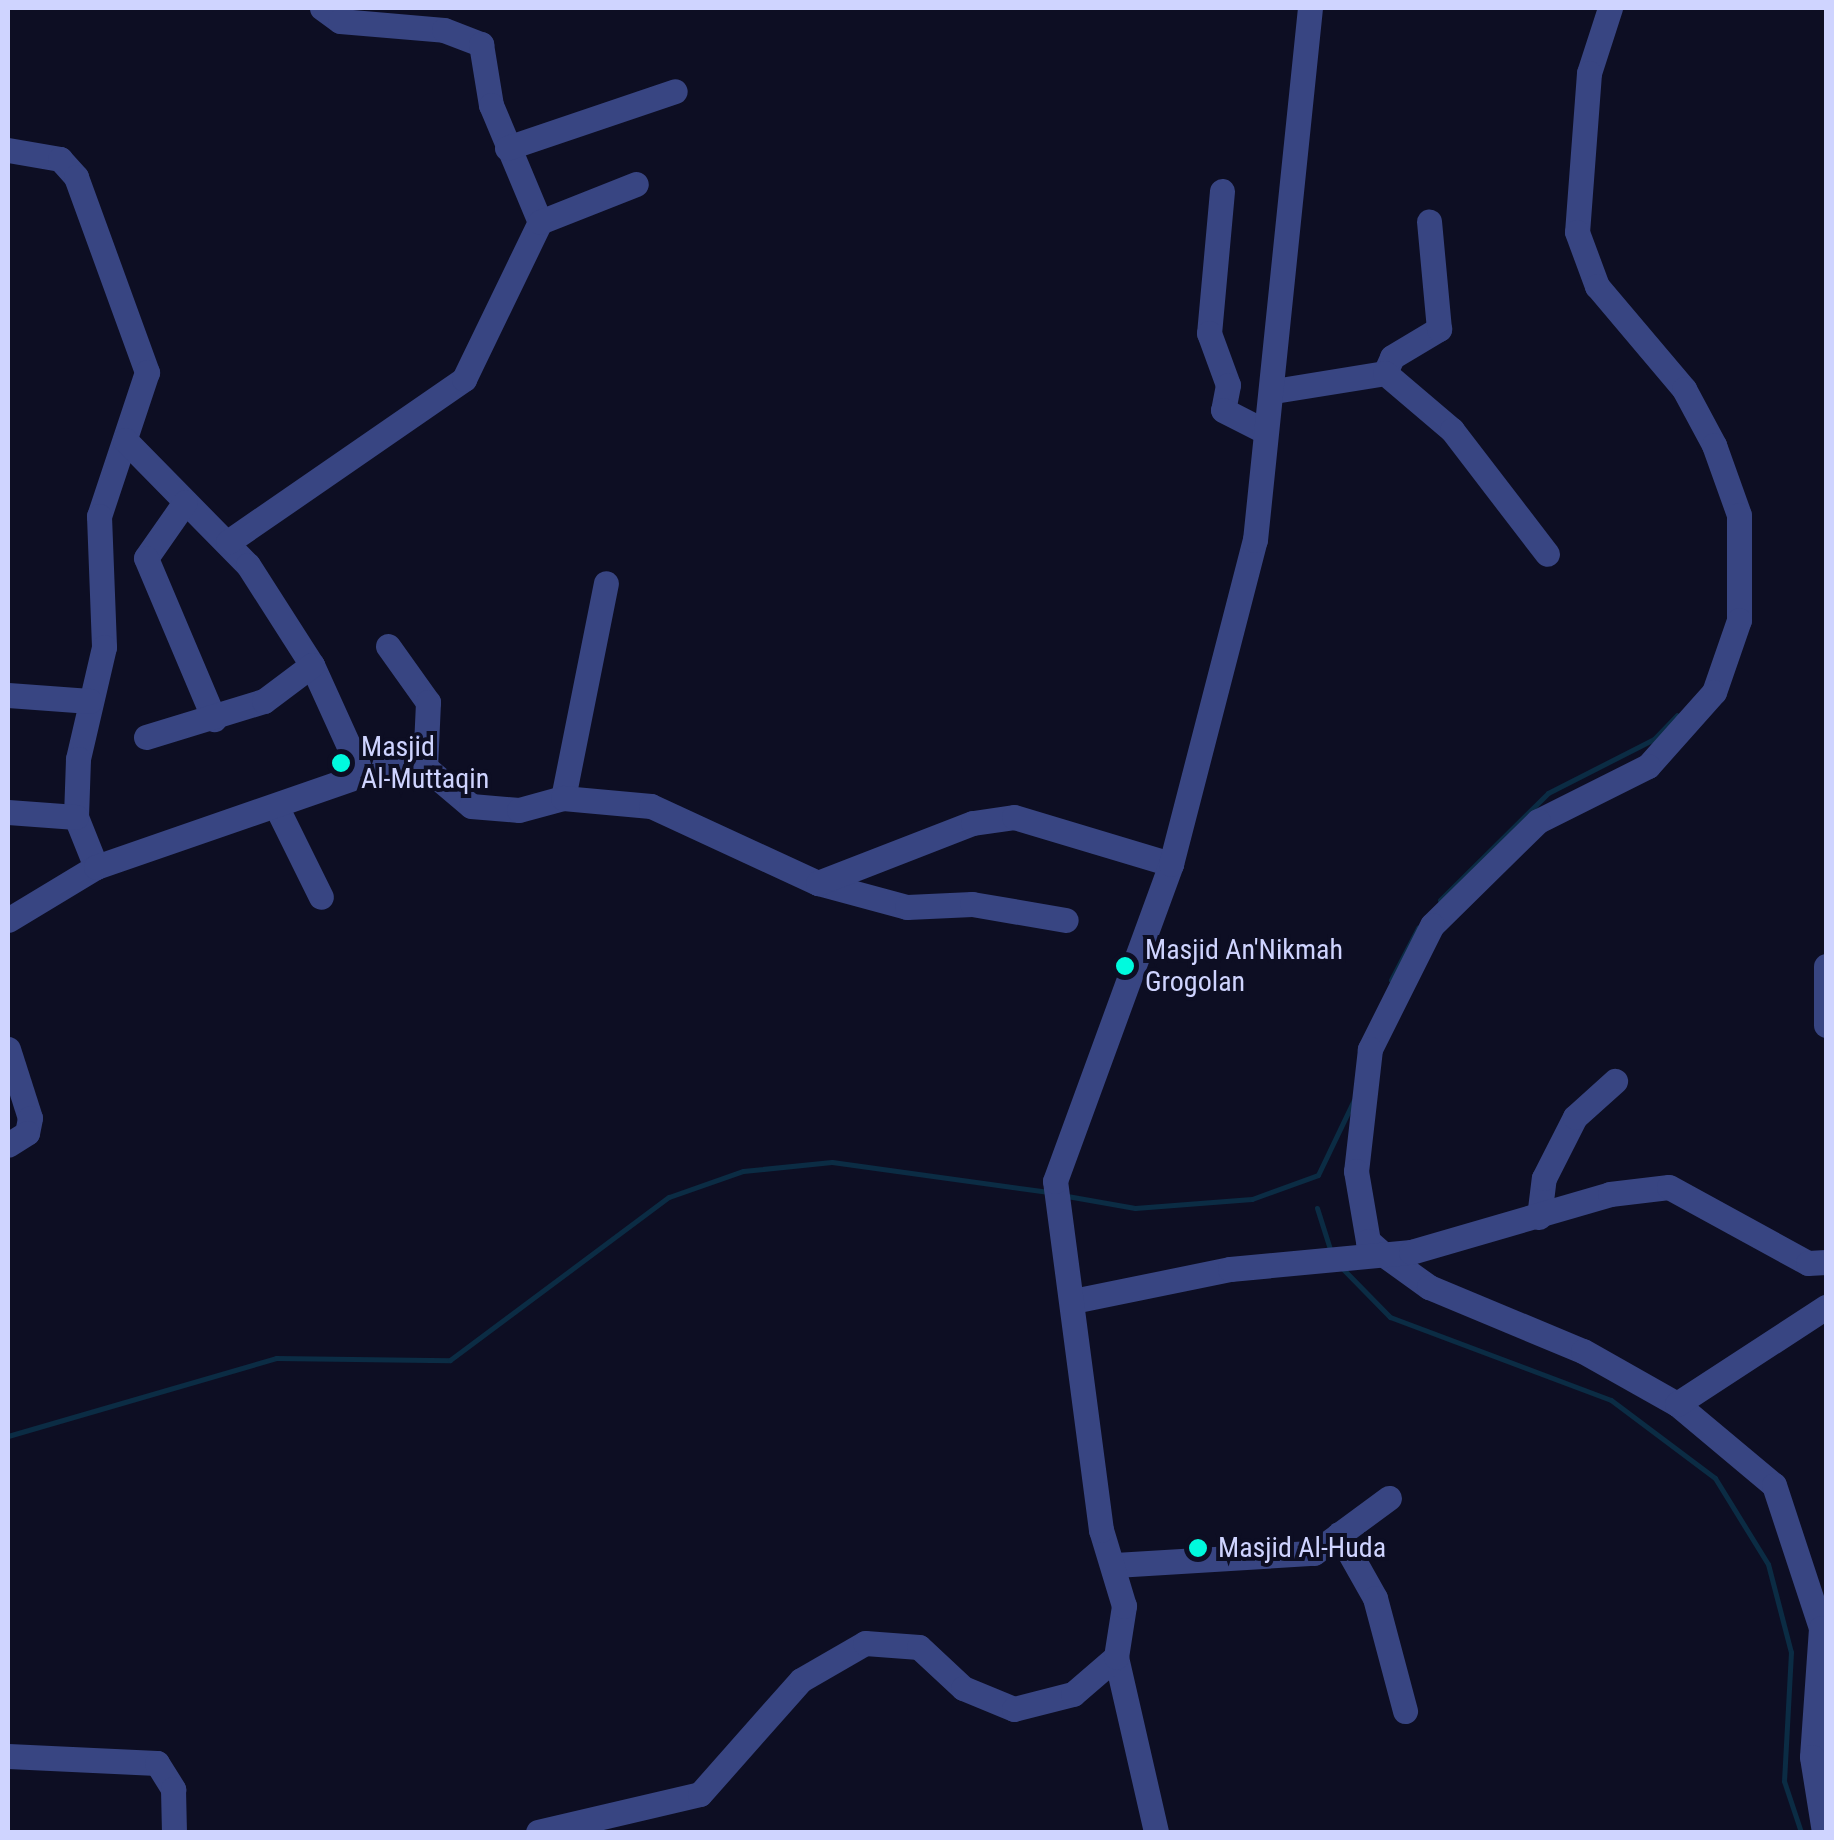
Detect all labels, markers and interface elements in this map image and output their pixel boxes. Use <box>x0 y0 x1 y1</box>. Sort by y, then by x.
place label: Masjid Al-Muttaqin <box>361 730 489 796</box>
marker: Masjid Al-Muttaqin <box>330 752 352 774</box>
place label: Masjid An'Nikmah Grogolan <box>1145 933 1343 999</box>
marker: Masjid An'Nikmah Grogolan <box>1114 955 1136 977</box>
place label: Masjid Al-Huda <box>1218 1531 1386 1565</box>
marker: Masjid Al-Huda <box>1187 1537 1209 1559</box>

